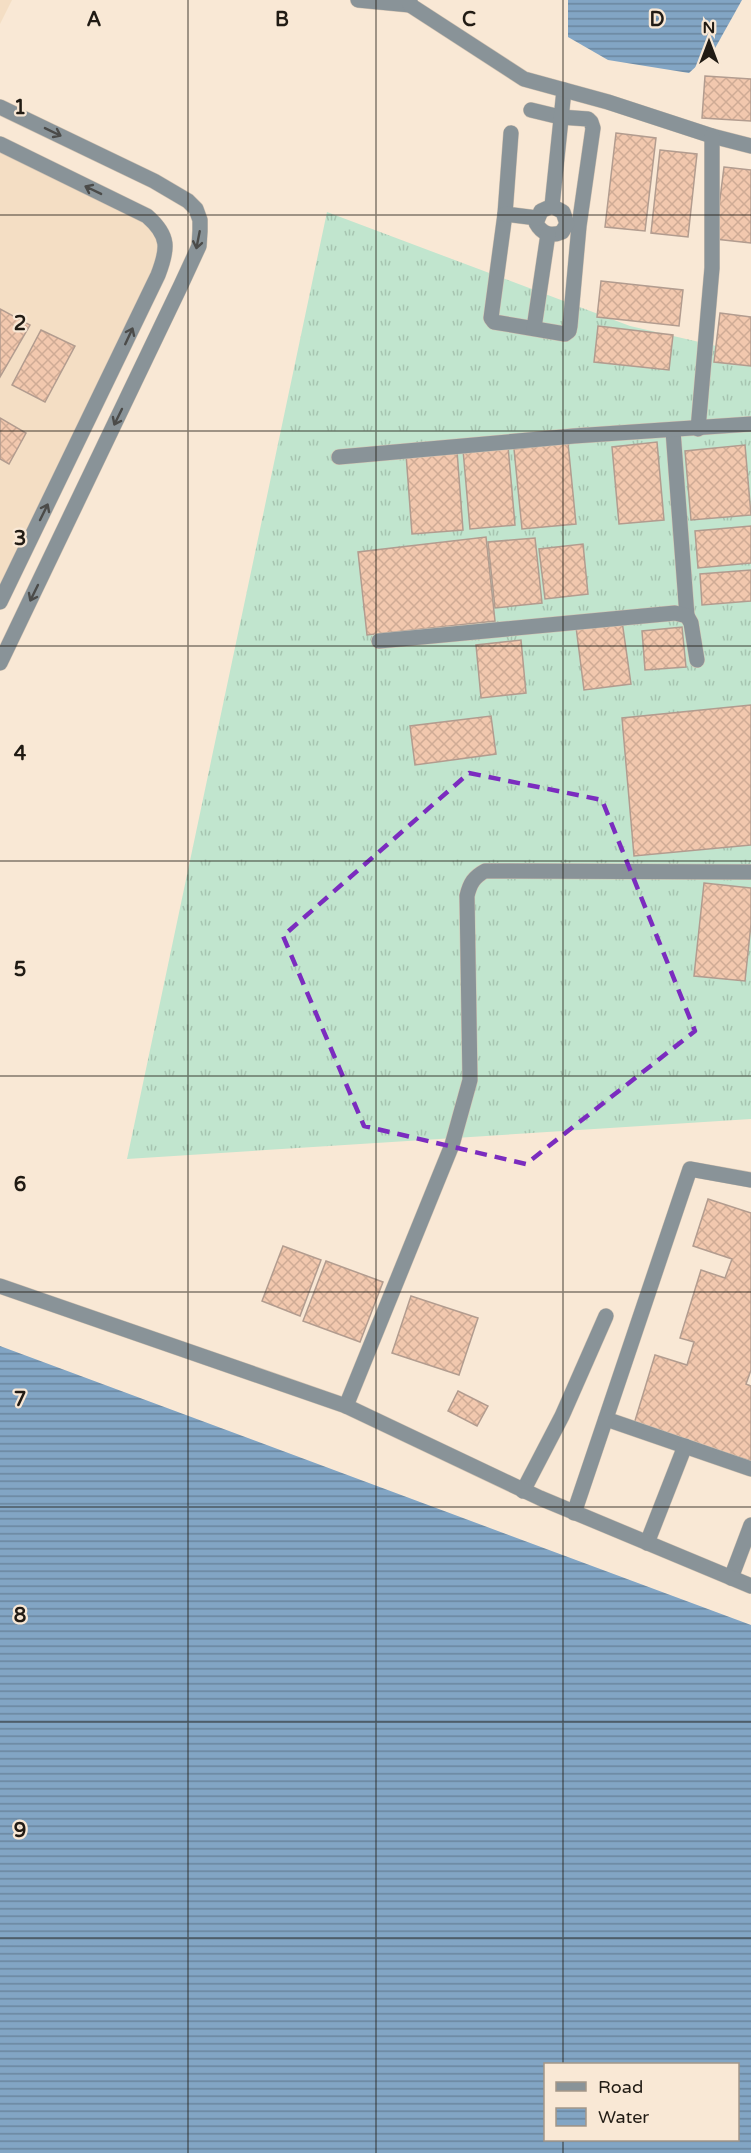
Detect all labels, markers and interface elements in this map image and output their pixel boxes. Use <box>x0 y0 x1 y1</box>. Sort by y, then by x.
text: A <box>87 8 102 32</box>
text: B <box>275 8 289 32</box>
text: C <box>462 8 476 32</box>
text: D <box>649 8 665 32</box>
north arrow <box>679 12 739 72</box>
text: N <box>703 18 715 38</box>
text: 1 <box>14 96 26 120</box>
one-way arrow <box>43 126 61 138</box>
one-way arrow <box>85 183 103 195</box>
one-way arrow <box>193 230 204 249</box>
text: 2 <box>14 312 26 336</box>
one-way arrow <box>123 328 135 346</box>
one-way arrow <box>111 407 123 425</box>
one-way arrow <box>39 503 51 521</box>
text: 3 <box>14 527 26 551</box>
one-way arrow <box>27 583 39 601</box>
text: 4 <box>14 742 27 766</box>
text: 5 <box>14 958 26 982</box>
text: 6 <box>14 1173 26 1197</box>
text: 7 <box>14 1388 26 1412</box>
text: 8 <box>14 1604 26 1628</box>
text: 9 <box>14 1819 26 1843</box>
legend <box>544 2063 739 2141</box>
text: Road <box>598 2076 643 2098</box>
text: Water <box>598 2106 649 2128</box>

